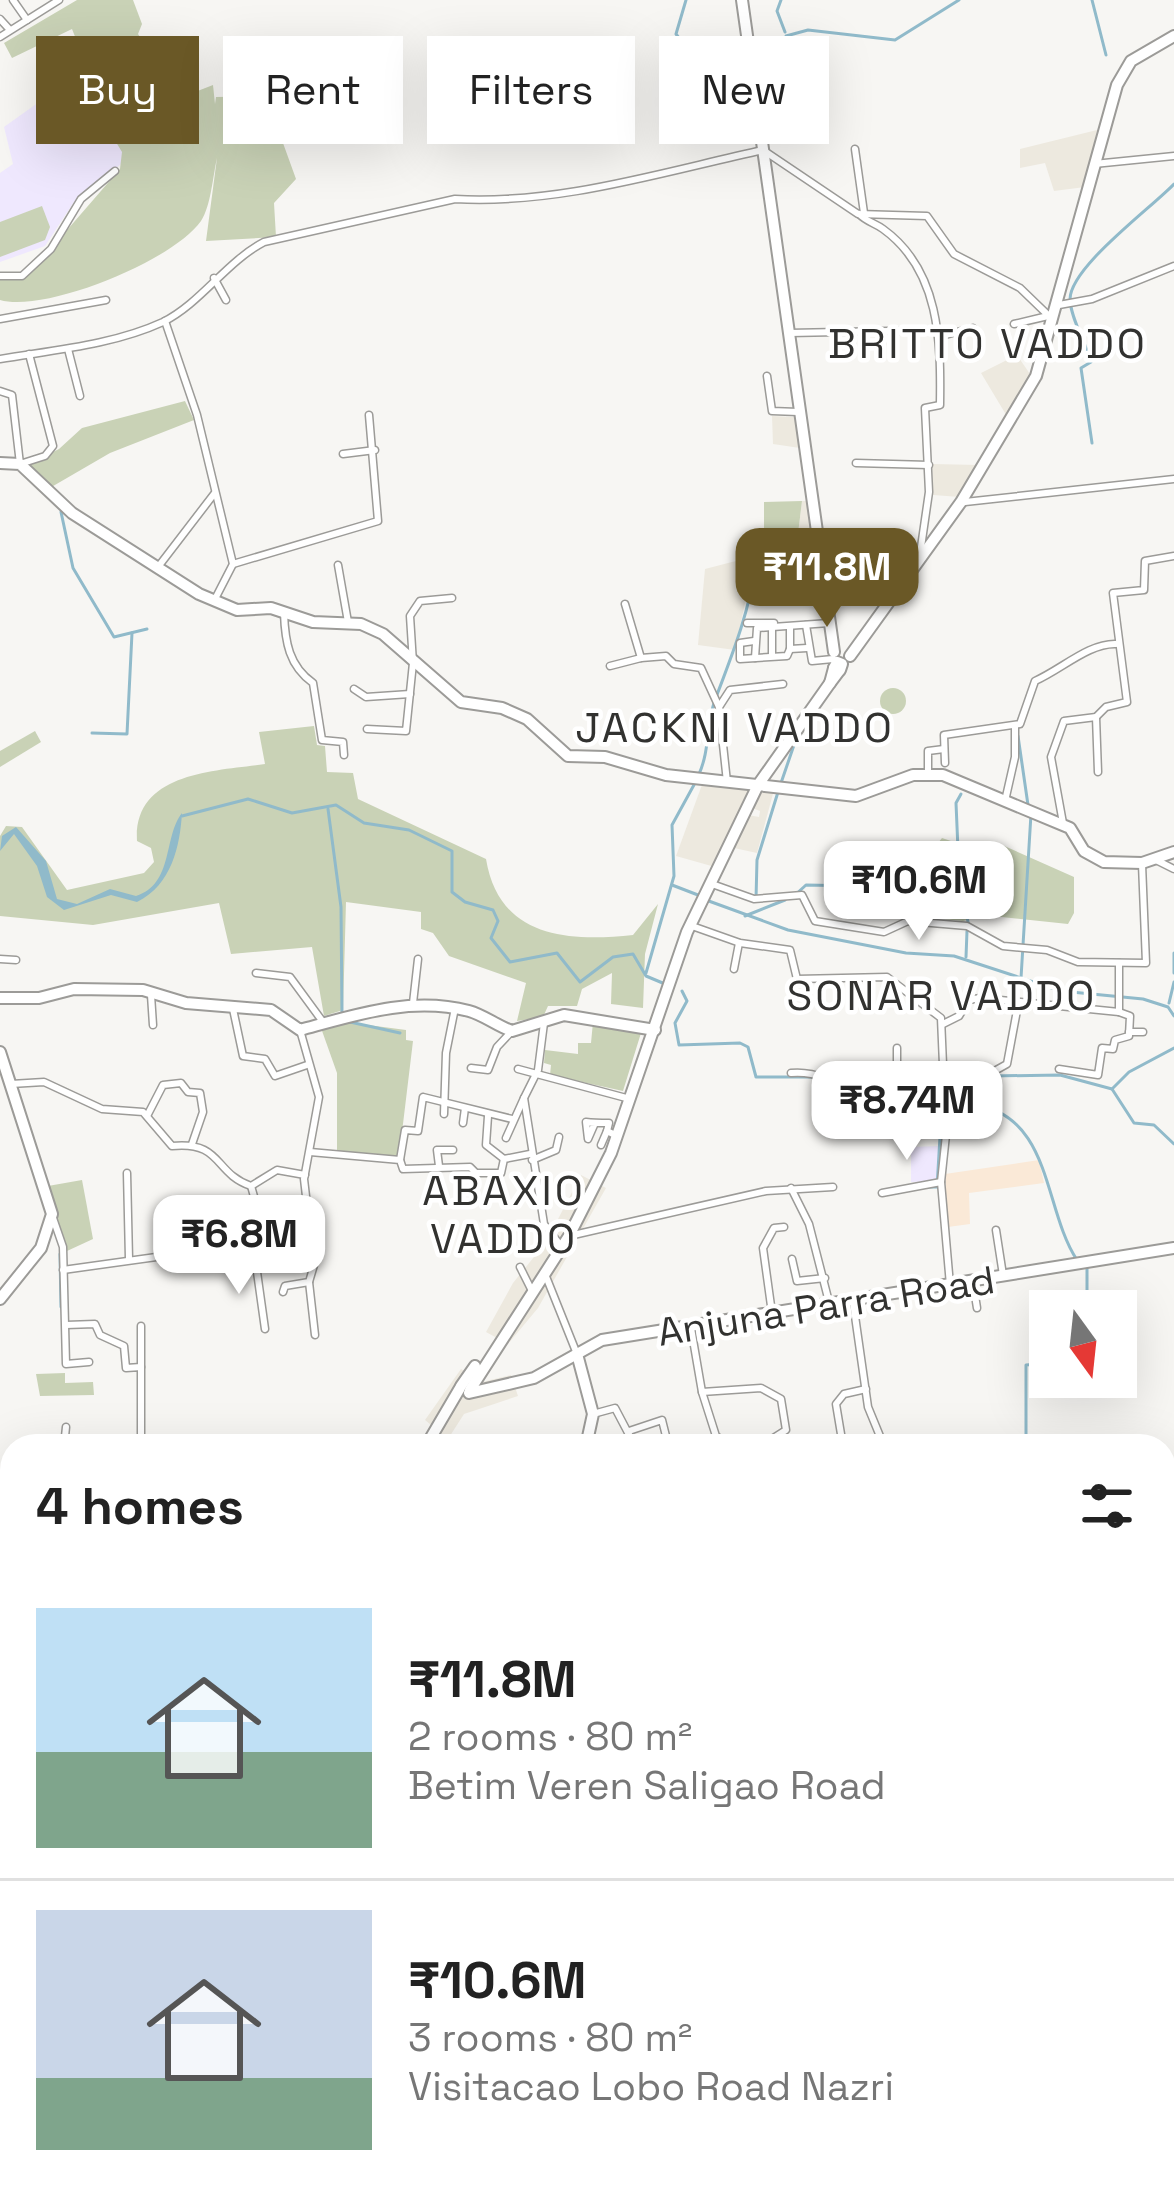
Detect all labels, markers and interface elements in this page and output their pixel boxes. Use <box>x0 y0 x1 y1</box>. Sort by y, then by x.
chip: Buy <box>36 36 199 144</box>
chip: Rent <box>223 36 403 144</box>
chip: Filters <box>427 36 635 144</box>
chip: New <box>659 36 829 144</box>
district label: BRITTO VADDO <box>828 317 1148 370</box>
pin: ₹11.8M <box>729 528 925 630</box>
text: ₹11.8M <box>763 542 891 591</box>
district label: JACKNI VADDO <box>575 701 895 754</box>
pin: ₹10.6M <box>821 841 1017 943</box>
text: ₹10.6M <box>851 855 987 904</box>
district label: SONAR VADDO <box>787 969 1097 1022</box>
pin: ₹8.74M <box>809 1061 1005 1163</box>
text: ₹8.74M <box>839 1075 975 1124</box>
district label: ABAXIO VADDO <box>422 1164 586 1265</box>
pin: ₹6.8M <box>155 1195 323 1297</box>
text: ₹6.8M <box>180 1209 298 1258</box>
street label: Anjuna Parra Road <box>654 1255 998 1357</box>
north arrow <box>1029 1290 1137 1398</box>
map controls <box>1029 1290 1137 1398</box>
icon: filters <box>1074 1473 1140 1539</box>
text: 4 homes <box>36 1474 244 1539</box>
text: ₹11.8M <box>408 1647 577 1712</box>
icon: home <box>132 1656 276 1800</box>
text: 2 rooms · 80 m² <box>408 1712 692 1761</box>
text: Betim Veren Saligao Road <box>408 1761 886 1810</box>
text: ₹10.6M <box>408 1948 586 2013</box>
icon: home <box>132 1958 276 2102</box>
text: 3 rooms · 80 m² <box>408 2013 692 2062</box>
text: Visitacao Lobo Road Nazri <box>408 2062 894 2111</box>

